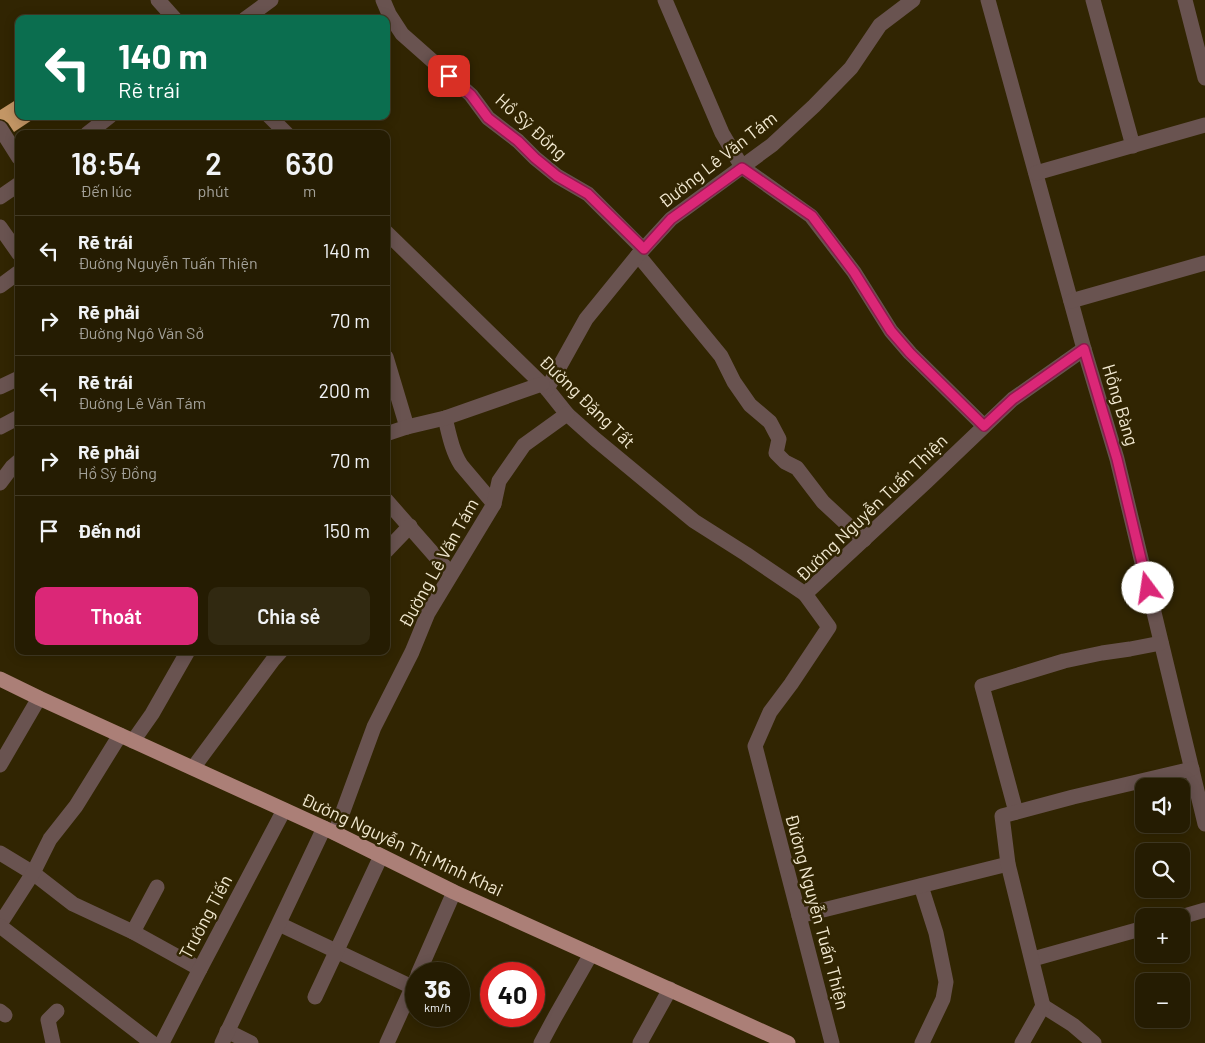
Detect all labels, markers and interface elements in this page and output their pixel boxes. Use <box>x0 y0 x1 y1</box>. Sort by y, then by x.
text: 140 m <box>118 34 208 76</box>
icon: left <box>35 35 100 100</box>
pin <box>428 55 470 97</box>
icon: arrive <box>435 62 463 90</box>
text: Rẽ trái <box>118 76 180 102</box>
street label: Hồ Sỹ Đồng <box>491 88 572 164</box>
street label: Đường Lê Văn Tám <box>654 106 781 212</box>
text: 18:54 <box>71 145 142 181</box>
text: 2 <box>205 145 222 181</box>
text: 630 <box>285 145 334 181</box>
text: Đến lúc <box>80 181 132 200</box>
text: phút <box>197 181 229 200</box>
text: m <box>303 181 316 200</box>
text: Rẽ trái <box>78 230 133 253</box>
icon: left <box>35 237 63 265</box>
text: 140 m <box>323 239 370 262</box>
text: Đường Nguyễn Tuấn Thiện <box>78 253 258 272</box>
text: Rẽ phải <box>78 300 140 323</box>
icon: right <box>35 307 63 335</box>
text: 70 m <box>331 309 370 332</box>
text: Đường Ngô Văn Sở <box>78 323 204 342</box>
street label: Đường Đặng Tất <box>535 350 640 452</box>
street label: Hồng Bàng <box>1098 361 1144 448</box>
text: Rẽ trái <box>78 370 133 393</box>
icon: left <box>35 377 63 405</box>
text: 200 m <box>319 379 370 402</box>
text: Đường Lê Văn Tám <box>78 393 206 412</box>
street label: Đường Nguyễn Tuấn Thiện <box>791 429 952 585</box>
text: Rẽ phải <box>78 440 140 463</box>
icon: right <box>35 447 63 475</box>
text: 70 m <box>331 449 370 472</box>
text: Hồ Sỹ Đồng <box>78 463 157 482</box>
street label: Đường Lê Văn Tám <box>394 494 483 631</box>
icon: arrive <box>35 517 63 545</box>
text: Đến nơi <box>78 519 141 542</box>
text: 150 m <box>323 519 370 542</box>
position arrow <box>1121 561 1173 613</box>
button: Thoát <box>35 587 198 645</box>
button: Chia sẻ <box>208 587 370 645</box>
map controls <box>1135 778 1190 1028</box>
button: sound <box>1135 778 1190 833</box>
street label: Đường Nguyễn Thị Minh Khai <box>298 788 507 900</box>
street label: Đường Nguyễn Tuấn Thiện <box>781 811 855 1012</box>
button: search <box>1135 843 1190 898</box>
street label: Trường Tiến <box>174 871 236 962</box>
button: + <box>1135 908 1190 963</box>
speed limit sign: 40 <box>480 962 545 1027</box>
text: 36 <box>424 973 451 1003</box>
button: − <box>1135 973 1190 1028</box>
text: km/h <box>424 1000 451 1014</box>

